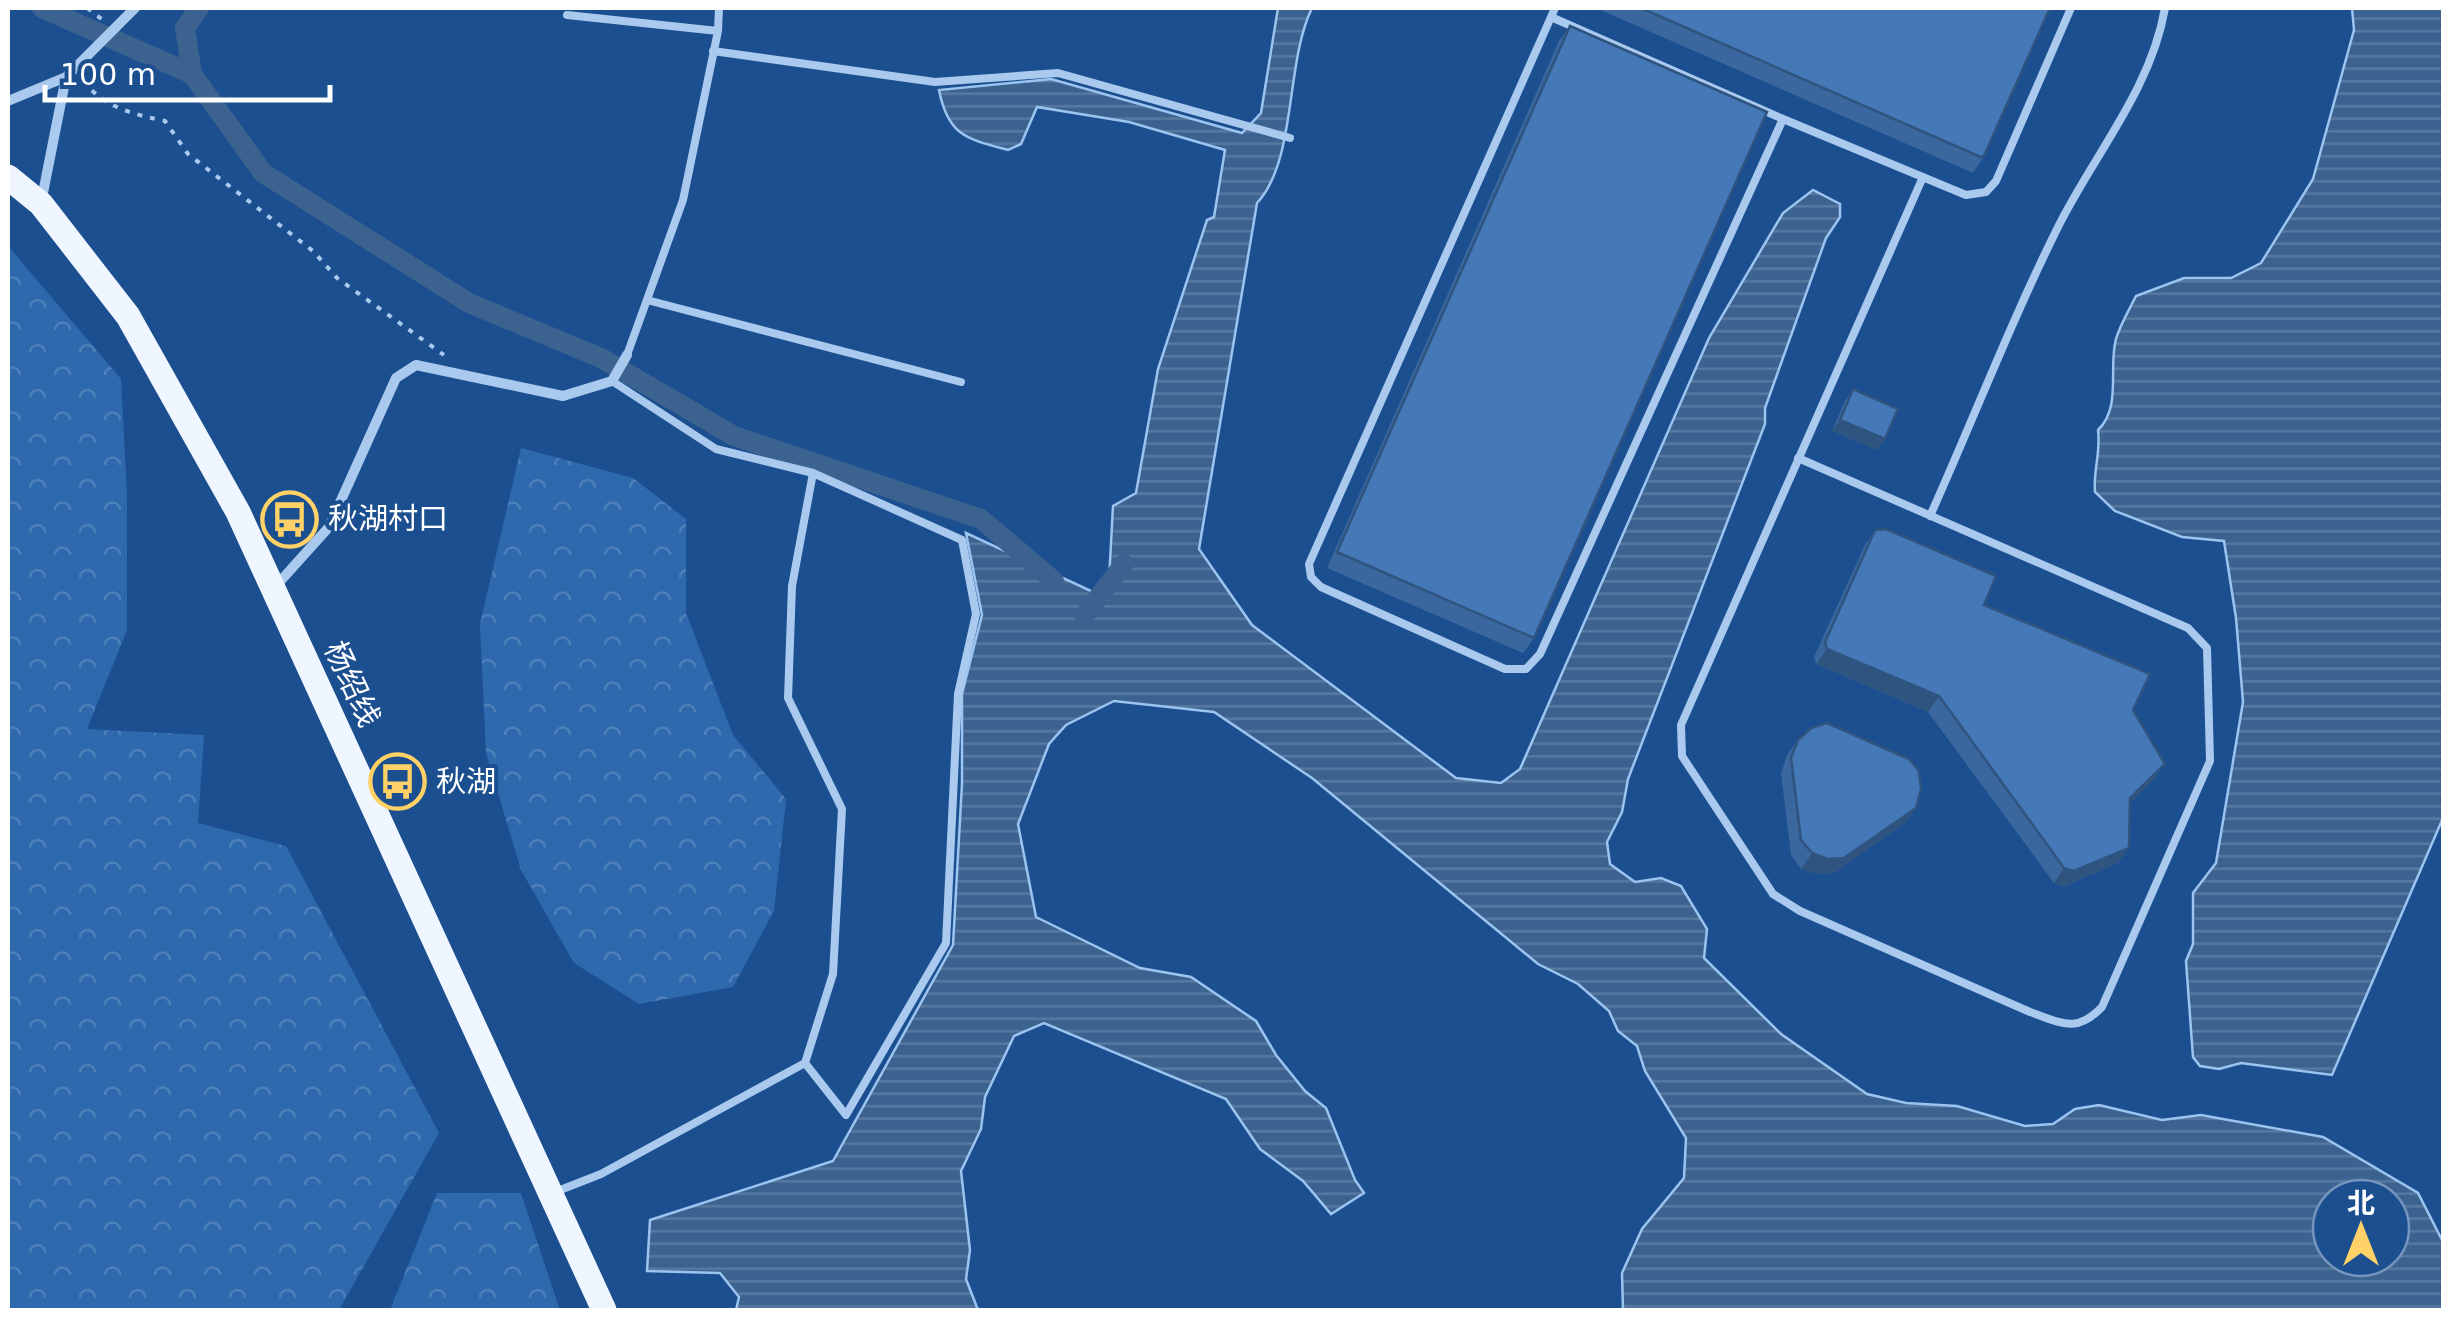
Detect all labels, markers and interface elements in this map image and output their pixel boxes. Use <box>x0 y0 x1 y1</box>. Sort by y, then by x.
scale bar <box>45 40 330 102</box>
text: 100 m <box>60 57 156 92</box>
bus stop icon: 秋湖村口 <box>259 489 319 549</box>
place label: 秋湖村口 <box>328 501 448 536</box>
street label: 杨绍线 <box>318 636 387 732</box>
bus stop icon: 秋湖 <box>367 752 427 812</box>
place label: 秋湖 <box>436 764 496 799</box>
north arrow <box>2311 1178 2411 1278</box>
text: 北 <box>2347 1187 2375 1220</box>

